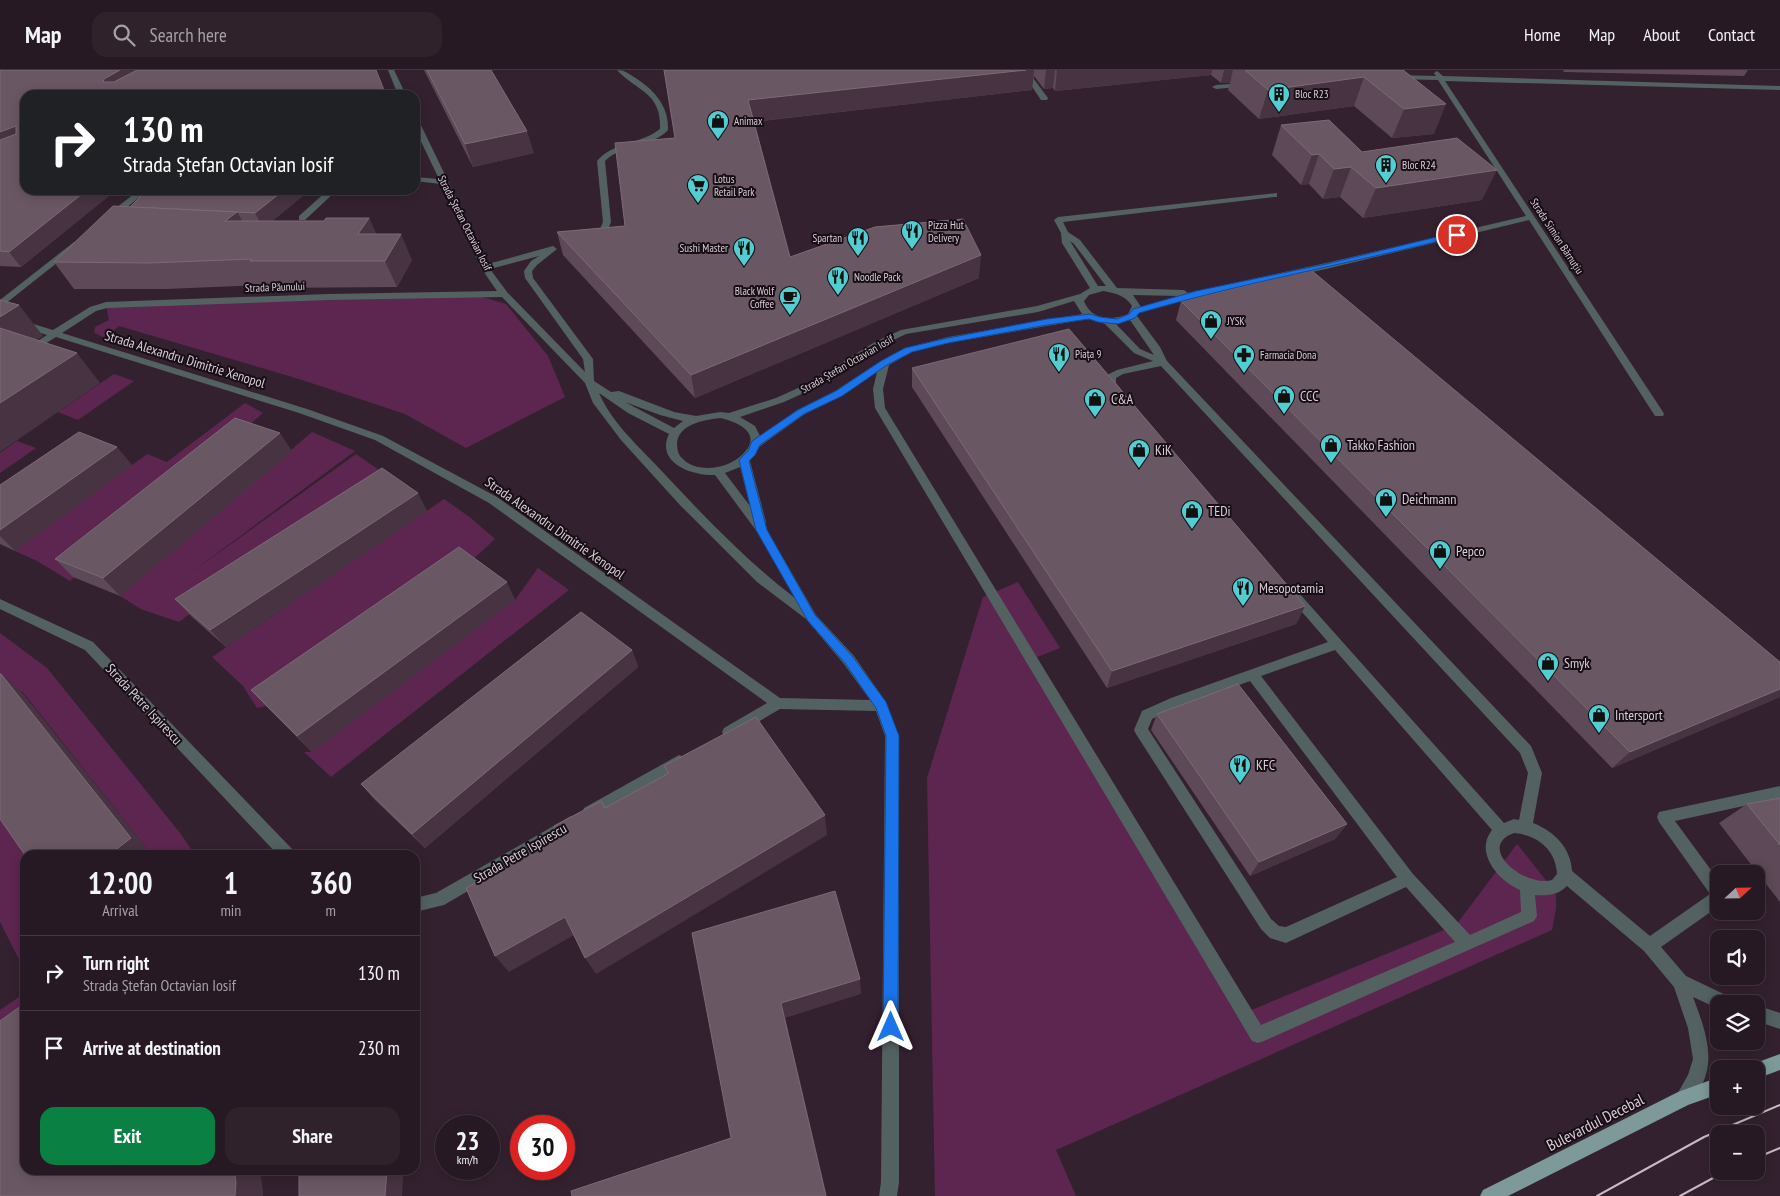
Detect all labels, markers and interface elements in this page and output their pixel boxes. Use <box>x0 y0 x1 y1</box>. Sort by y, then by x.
search box <box>92 12 442 57</box>
text: Map <box>25 19 62 50</box>
icon: search <box>110 21 138 49</box>
text: Search here <box>150 23 227 47</box>
text: Home <box>1524 23 1561 46</box>
text: Map <box>1589 23 1615 46</box>
text: About <box>1643 23 1680 46</box>
text: Contact <box>1708 23 1755 46</box>
building icon: Bloc R23 <box>1267 82 1291 113</box>
place label: Bloc R23 <box>1295 87 1329 101</box>
text: 130 m <box>123 106 204 152</box>
shop icon: Animax <box>706 109 730 140</box>
icon: right <box>40 110 105 175</box>
place label: Animax <box>734 114 763 128</box>
text: Strada Ștefan Octavian Iosif <box>123 150 333 178</box>
building icon: Bloc R24 <box>1374 153 1398 184</box>
place label: Bloc R24 <box>1402 158 1436 172</box>
place label: Lotus Retail Park <box>714 172 755 199</box>
street label: Strada Ștefan Octavian Iosif <box>435 173 496 274</box>
supermarket icon: Lotus Retail Park <box>686 173 710 204</box>
street label: Strada Simion Bărnuțiu <box>1527 195 1587 277</box>
pin <box>1436 214 1478 256</box>
place label: Pizza Hut Delivery <box>928 218 964 245</box>
restaurant icon: Pizza Hut Delivery <box>900 219 924 250</box>
icon: arrive <box>1443 221 1471 249</box>
restaurant icon: Spartan <box>846 226 870 257</box>
place label: Spartan <box>813 231 842 245</box>
restaurant icon: Sushi Master <box>732 236 756 267</box>
place label: Sushi Master <box>680 241 728 255</box>
restaurant icon: Noodle Pack <box>826 265 850 296</box>
place label: Noodle Pack <box>854 270 902 284</box>
street label: Strada Păunului <box>245 279 305 295</box>
place label: Black Wolf Coffee <box>735 284 775 311</box>
cafe icon: Black Wolf Coffee <box>778 285 802 316</box>
shop icon: JYSK <box>1199 309 1223 340</box>
place label: JYSK <box>1226 314 1245 328</box>
street label: Strada Alexandru Dimitrie Xenopol <box>103 326 268 392</box>
street label: Strada Ștefan Octavian Iosif <box>798 331 897 396</box>
restaurant icon: Piața 9 <box>1047 342 1071 373</box>
pharmacy icon: Farmacia Dona <box>1232 343 1256 374</box>
place label: Piața 9 <box>1075 347 1102 361</box>
place label: Farmacia Dona <box>1260 348 1316 362</box>
shop icon: CCC <box>1272 384 1296 415</box>
shop icon: C&A <box>1083 387 1107 418</box>
place label: CCC <box>1300 387 1319 405</box>
place label: C&A <box>1111 390 1134 408</box>
shop icon: Takko Fashion <box>1319 433 1343 464</box>
place label: Takko Fashion <box>1347 436 1415 454</box>
shop icon: KiK <box>1127 438 1151 469</box>
place label: KiK <box>1155 441 1172 459</box>
street label: Strada Alexandru Dimitrie Xenopol <box>481 473 629 584</box>
shop icon: Deichmann <box>1374 487 1398 518</box>
place label: Deichmann <box>1402 490 1456 508</box>
shop icon: TEDi <box>1180 499 1204 530</box>
place label: TEDi <box>1208 502 1231 520</box>
shop icon: Pepco <box>1428 539 1452 570</box>
place label: Pepco <box>1456 542 1485 560</box>
restaurant icon: Mesopotamia <box>1231 576 1255 607</box>
place label: Mesopotamia <box>1259 579 1324 597</box>
shop icon: Smyk <box>1536 651 1560 682</box>
place label: Smyk <box>1564 654 1590 672</box>
street label: Strada Petre Ispirescu <box>102 660 186 748</box>
shop icon: Intersport <box>1587 703 1611 734</box>
place label: Intersport <box>1615 706 1663 724</box>
restaurant icon: KFC <box>1228 753 1252 784</box>
place label: KFC <box>1256 756 1276 774</box>
street label: Strada Petre Ispirescu <box>470 819 570 887</box>
text: 12:00 <box>88 863 153 902</box>
text: 1 <box>224 863 238 902</box>
text: 360 <box>309 863 352 902</box>
north arrow <box>1710 865 1765 920</box>
map controls <box>1710 865 1765 1180</box>
text: Arrival <box>102 900 138 920</box>
text: min <box>220 900 241 920</box>
text: m <box>325 900 336 920</box>
button: sound <box>1710 930 1765 985</box>
text: Turn right <box>83 951 149 975</box>
icon: right <box>40 959 68 987</box>
text: 130 m <box>358 961 400 985</box>
text: Strada Ștefan Octavian Iosif <box>83 975 236 995</box>
button: layers <box>1710 995 1765 1050</box>
position arrow <box>864 1000 916 1052</box>
icon: arrive <box>40 1034 68 1062</box>
text: Arrive at destination <box>83 1036 221 1060</box>
text: 230 m <box>358 1036 400 1060</box>
button: + <box>1710 1060 1765 1115</box>
street label: Bulevardul Decebal <box>1543 1089 1647 1155</box>
button: Exit <box>40 1107 215 1165</box>
button: Share <box>225 1107 400 1165</box>
speed limit sign: 30 <box>510 1115 575 1180</box>
text: 23 <box>456 1125 479 1157</box>
button: − <box>1710 1125 1765 1180</box>
text: km/h <box>457 1152 478 1167</box>

